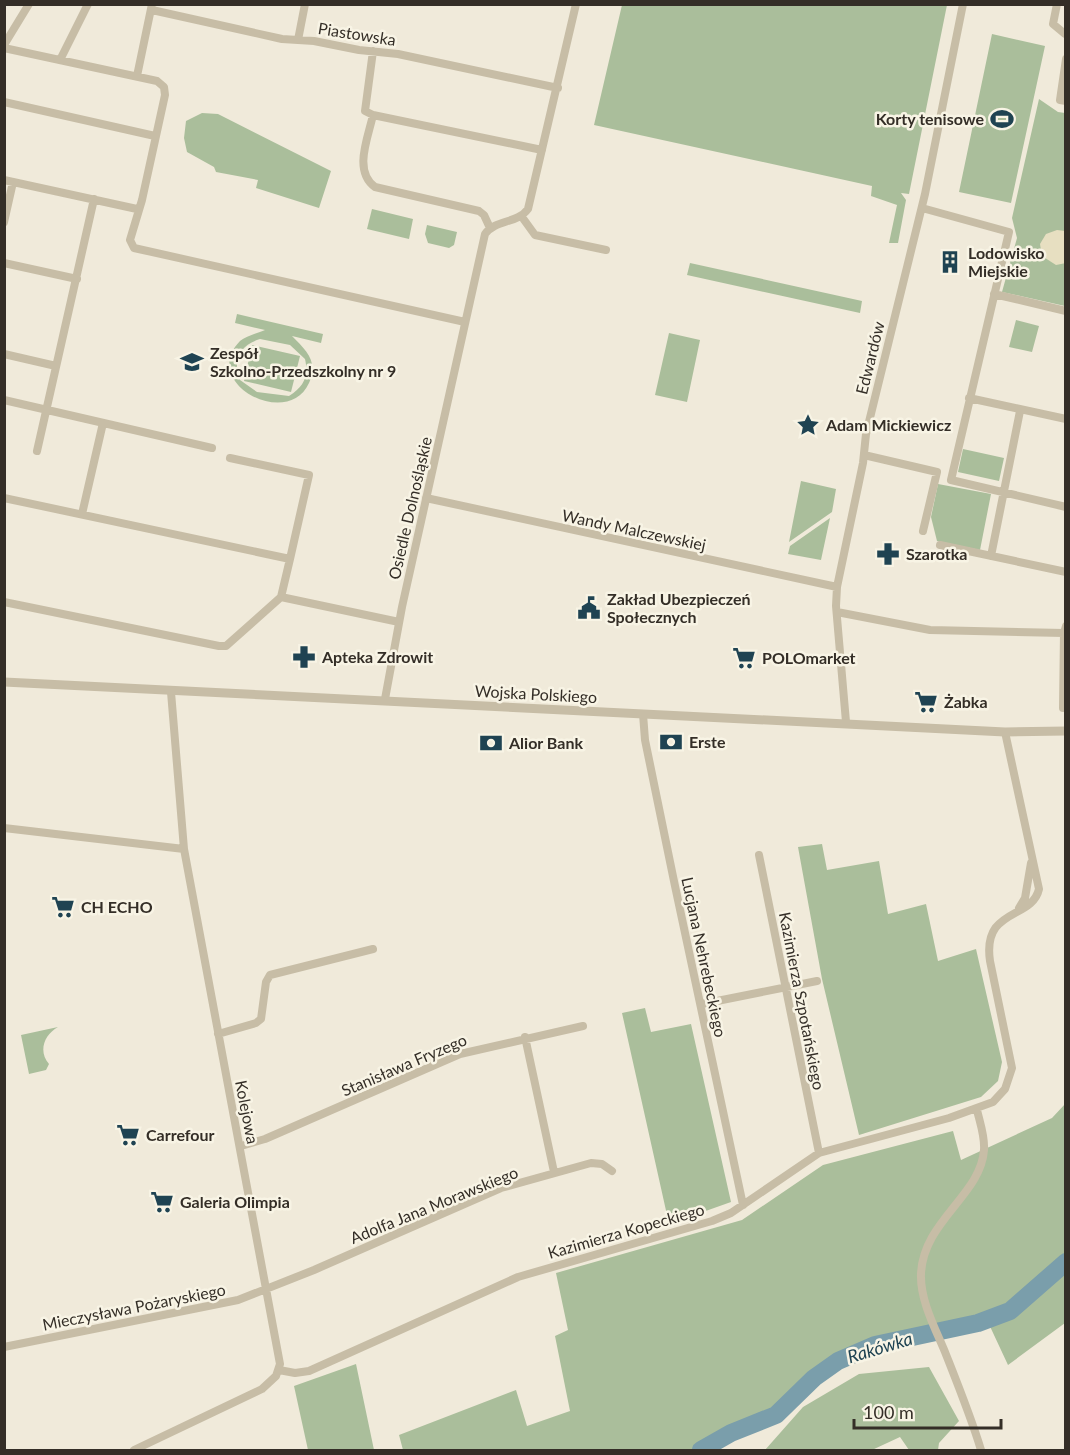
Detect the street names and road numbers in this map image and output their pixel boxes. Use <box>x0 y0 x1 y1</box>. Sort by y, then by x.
street label: Piastowska <box>317 18 397 49</box>
street label: Edwardów <box>851 319 888 396</box>
street label: Osiedle Dolnośląskie <box>384 435 435 581</box>
street label: Wandy Malczewskiej <box>560 505 708 554</box>
street label: Wojska Polskiego <box>474 681 598 706</box>
street label: Lucjana Nehrebeckiego <box>678 875 731 1039</box>
street label: Kazimierza Szpotańskiego <box>776 910 829 1092</box>
street label: Stanisława Fryzego <box>338 1030 469 1100</box>
street label: Kolejowa <box>232 1078 263 1145</box>
street label: Adolfa Jana Morawskiego <box>347 1162 521 1247</box>
street label: Kazimierza Kopeckiego <box>545 1199 706 1262</box>
street label: Mieczysława Pożaryskiego <box>41 1279 227 1334</box>

